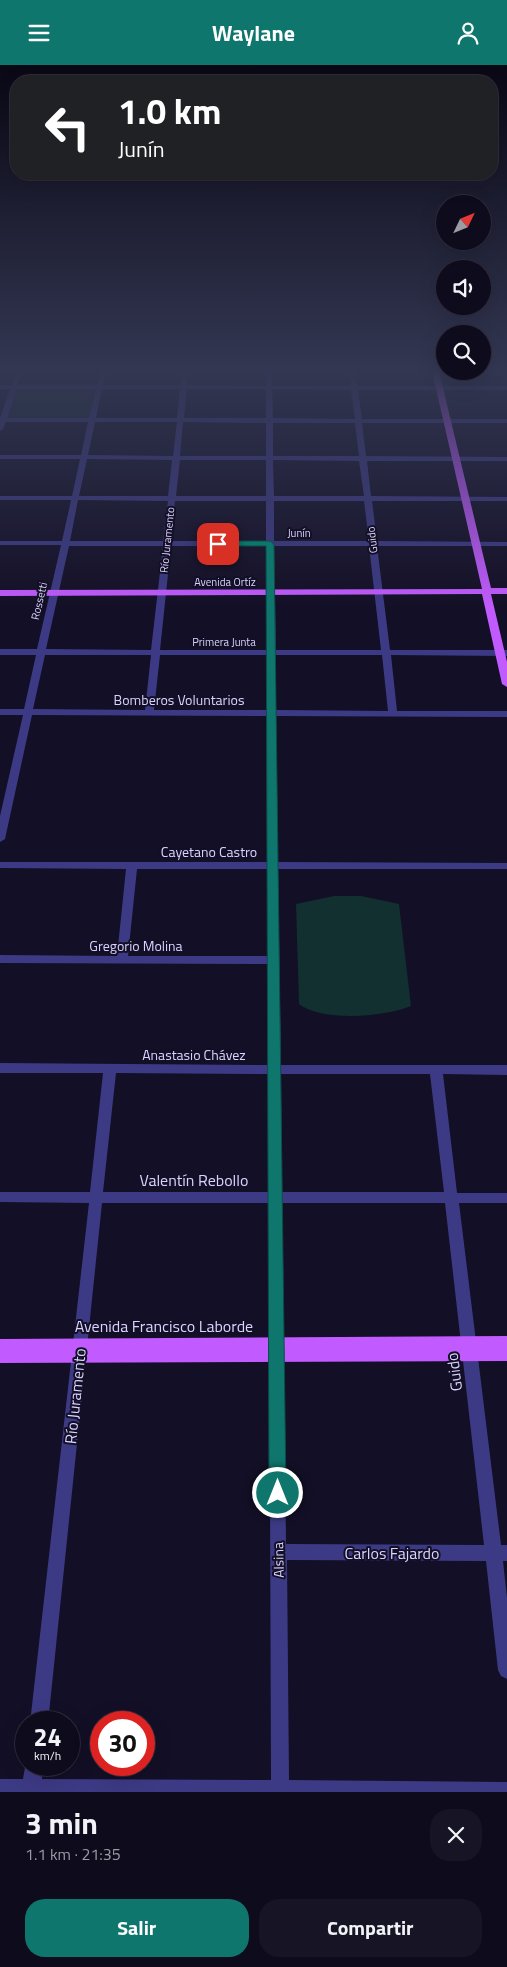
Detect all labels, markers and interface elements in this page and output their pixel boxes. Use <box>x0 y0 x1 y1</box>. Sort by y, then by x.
text: Waylane <box>212 16 295 50</box>
icon: menu <box>25 19 53 47</box>
icon: person <box>454 19 482 47</box>
text: 1.0 km <box>118 84 221 138</box>
icon: left <box>35 95 100 160</box>
text: Junín <box>118 132 165 166</box>
north arrow <box>436 195 491 250</box>
map controls <box>436 195 491 380</box>
button: sound <box>436 260 491 315</box>
button: search <box>436 325 491 380</box>
street label: Río Juramento <box>156 506 178 574</box>
pin <box>197 523 239 565</box>
street label: Junín <box>287 525 311 541</box>
street label: Guido <box>362 526 382 554</box>
icon: arrive <box>204 530 232 558</box>
street label: Avenida Ortíz <box>194 574 256 590</box>
street label: Rossetti <box>27 581 51 621</box>
street label: Primera Junta <box>192 634 256 650</box>
street label: Bomberos Voluntarios <box>114 689 244 710</box>
street label: Cayetano Castro <box>161 841 257 862</box>
street label: Gregorio Molina <box>89 935 183 956</box>
street label: Anastasio Chávez <box>142 1044 246 1065</box>
street label: Valentín Rebollo <box>140 1168 248 1192</box>
street label: Avenida Francisco Laborde <box>75 1314 253 1338</box>
street label: Río Juramento <box>58 1347 92 1445</box>
street label: Guido <box>440 1351 468 1393</box>
position arrow <box>251 1466 303 1518</box>
street label: Carlos Fajardo <box>344 1541 440 1565</box>
street label: Alsina <box>267 1542 289 1578</box>
speed limit sign: 30 <box>90 1711 155 1776</box>
text: 24 <box>33 1718 62 1756</box>
text: km/h <box>34 1746 61 1765</box>
text: 3 min <box>25 1800 98 1846</box>
button: close <box>430 1809 482 1861</box>
text: 1.1 km · 21:35 <box>25 1842 121 1866</box>
button: Salir <box>25 1899 249 1957</box>
button: Compartir <box>259 1899 482 1957</box>

